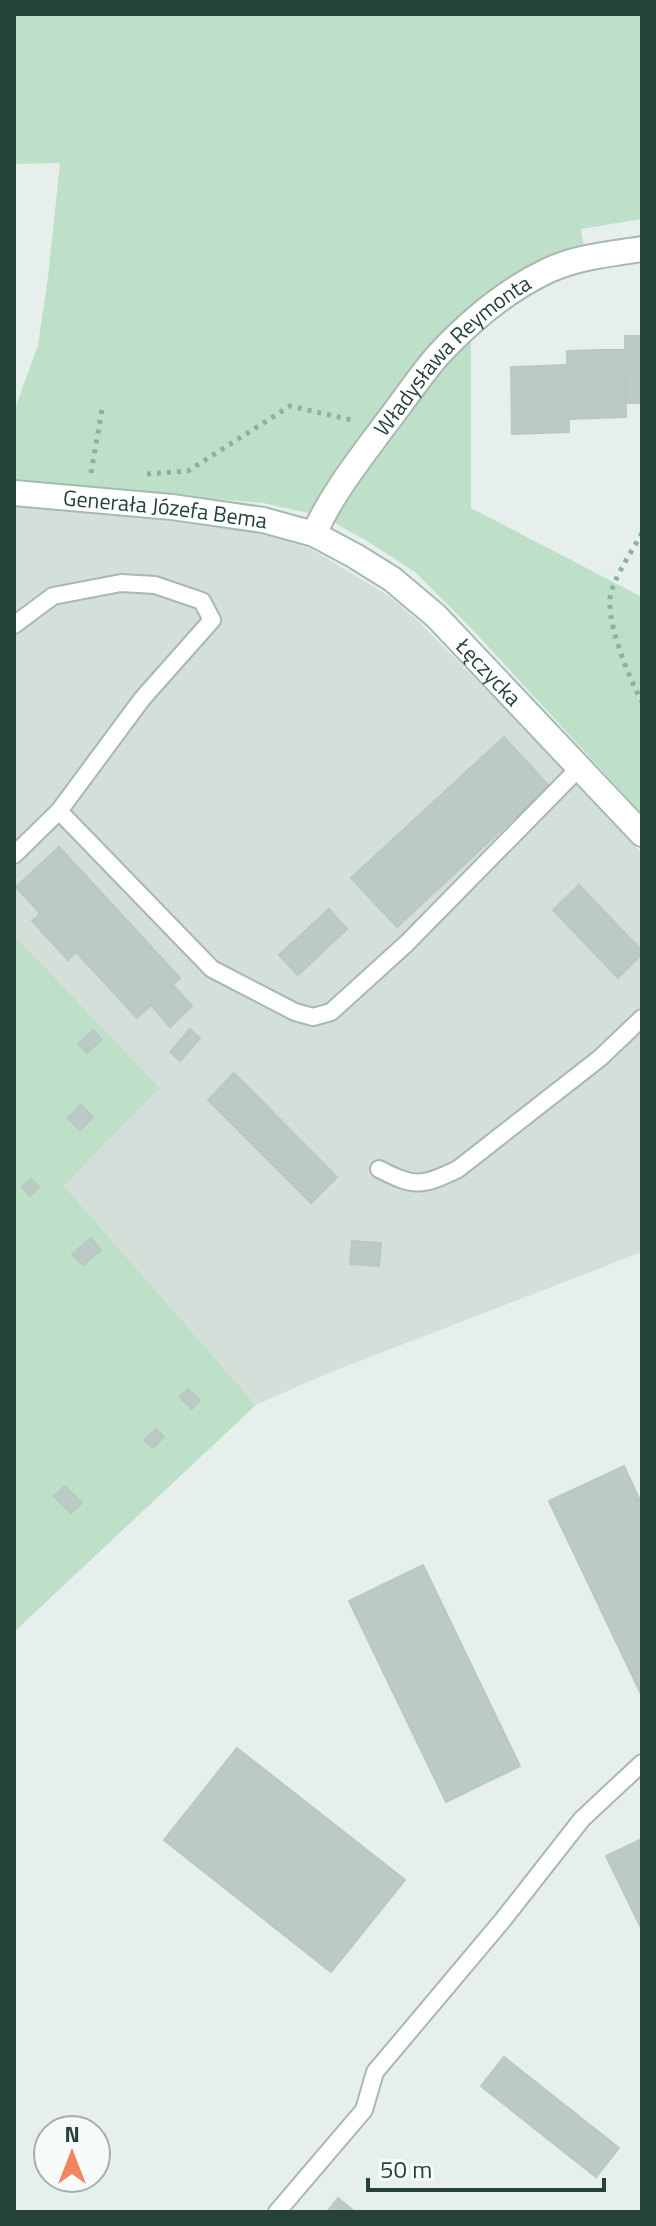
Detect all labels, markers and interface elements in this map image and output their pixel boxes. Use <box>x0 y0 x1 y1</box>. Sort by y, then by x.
street label: Władysława Reymonta <box>365 266 537 443</box>
street label: Generała Józefa Bema <box>62 480 269 537</box>
street label: Łęczycka <box>447 629 530 714</box>
north arrow <box>32 2114 112 2194</box>
text: N <box>64 2117 80 2151</box>
scale bar <box>368 2142 604 2192</box>
text: 50 m <box>380 2151 432 2187</box>

